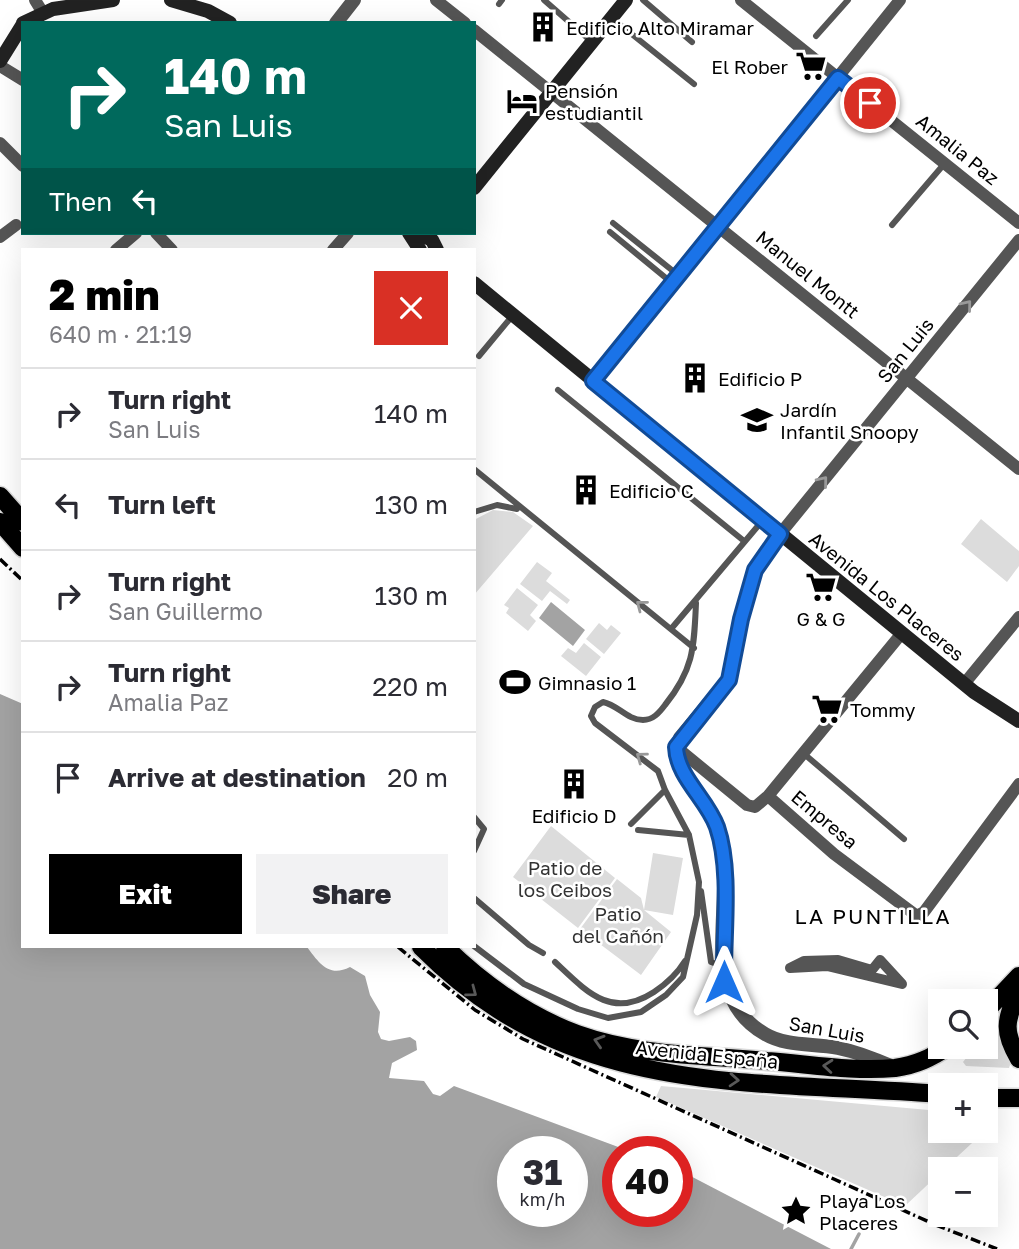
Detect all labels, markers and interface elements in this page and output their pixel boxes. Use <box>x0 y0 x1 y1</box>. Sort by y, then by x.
building icon: Edificio Alto Miramar <box>526 10 560 44</box>
place label: Edificio Alto Miramar <box>566 16 755 39</box>
text: 140 m <box>164 46 307 105</box>
icon: right <box>49 49 140 140</box>
supermarket icon: El Rober <box>794 49 828 83</box>
place label: El Rober <box>711 55 789 78</box>
pin <box>840 73 900 133</box>
place label: Pensión estudiantil <box>545 79 643 124</box>
hotel icon: Pensión estudiantil <box>505 84 539 118</box>
icon: arrive <box>851 84 889 122</box>
text: San Luis <box>164 106 293 144</box>
street label: Amalia Paz <box>912 109 1004 189</box>
icon: left <box>126 182 164 220</box>
text: Then <box>49 186 112 217</box>
street label: Manuel Montt <box>752 225 864 323</box>
text: 2 min <box>49 269 160 319</box>
button: close <box>374 271 448 345</box>
one-way arrow <box>959 300 971 313</box>
street label: San Luis <box>872 313 938 387</box>
text: 640 m · 21:19 <box>49 320 192 348</box>
building icon: Edificio P <box>678 361 712 395</box>
place label: Edificio P <box>718 367 802 390</box>
text: Turn right <box>108 384 231 415</box>
icon: right <box>49 395 87 433</box>
text: 140 m <box>374 398 448 429</box>
place label: Jardín Infantil Snoopy <box>780 398 919 443</box>
school or university icon: Jardín Infantil Snoopy <box>740 403 774 437</box>
text: San Luis <box>108 415 201 443</box>
building icon: Edificio C <box>569 473 603 507</box>
one-way arrow <box>815 476 827 489</box>
place label: Edificio C <box>609 479 694 502</box>
icon: left <box>49 486 87 524</box>
text: Turn left <box>108 489 216 520</box>
text: 130 m <box>375 489 448 520</box>
street label: Avenida Los Placeres <box>805 526 969 666</box>
text: Turn right <box>108 566 231 597</box>
supermarket icon: G & G <box>804 570 838 604</box>
icon: right <box>49 577 87 615</box>
text: 130 m <box>375 580 448 611</box>
text: San Guillermo <box>108 597 263 625</box>
one-way arrow <box>636 601 649 613</box>
place label: G & G <box>796 607 846 630</box>
text: Turn right <box>108 657 231 688</box>
sports icon: Gimnasio 1 <box>498 665 532 699</box>
icon: right <box>49 668 87 706</box>
text: 220 m <box>372 671 448 702</box>
place label: Gimnasio 1 <box>538 671 636 694</box>
text: Amalia Paz <box>108 688 229 716</box>
supermarket icon: Tommy <box>810 692 844 726</box>
place label: Tommy <box>850 698 916 721</box>
one-way arrow <box>637 753 649 765</box>
icon: arrive <box>49 759 87 797</box>
text: Arrive at destination <box>108 762 366 793</box>
text: 20 m <box>387 762 448 793</box>
building icon: Edificio D <box>557 767 591 801</box>
street label: Empresa <box>787 785 863 853</box>
place label: Edificio D <box>531 804 617 827</box>
button: Exit <box>49 854 242 934</box>
button: Share <box>256 854 448 934</box>
park label: Patio de los Ceibos <box>518 856 612 901</box>
park label: Patio del Cañón <box>572 902 664 947</box>
district label: LA PUNTILLA <box>794 903 952 929</box>
position arrow <box>687 945 761 1019</box>
one-way arrow <box>465 983 477 996</box>
map controls <box>928 989 998 1227</box>
button: search <box>928 989 998 1059</box>
street label: San Luis <box>787 1011 867 1047</box>
one-way arrow <box>593 1034 605 1049</box>
street label: Avenida España <box>635 1035 779 1073</box>
one-way arrow <box>823 1059 834 1074</box>
one-way arrow <box>729 1072 740 1087</box>
button: + <box>928 1073 998 1143</box>
speed limit sign: 40 <box>602 1136 693 1227</box>
text: 31 <box>523 1151 562 1193</box>
button: − <box>928 1157 998 1227</box>
text: km/h <box>520 1188 565 1210</box>
place label: Playa Los Placeres <box>819 1189 906 1234</box>
place icon: Playa Los Placeres <box>779 1194 813 1228</box>

